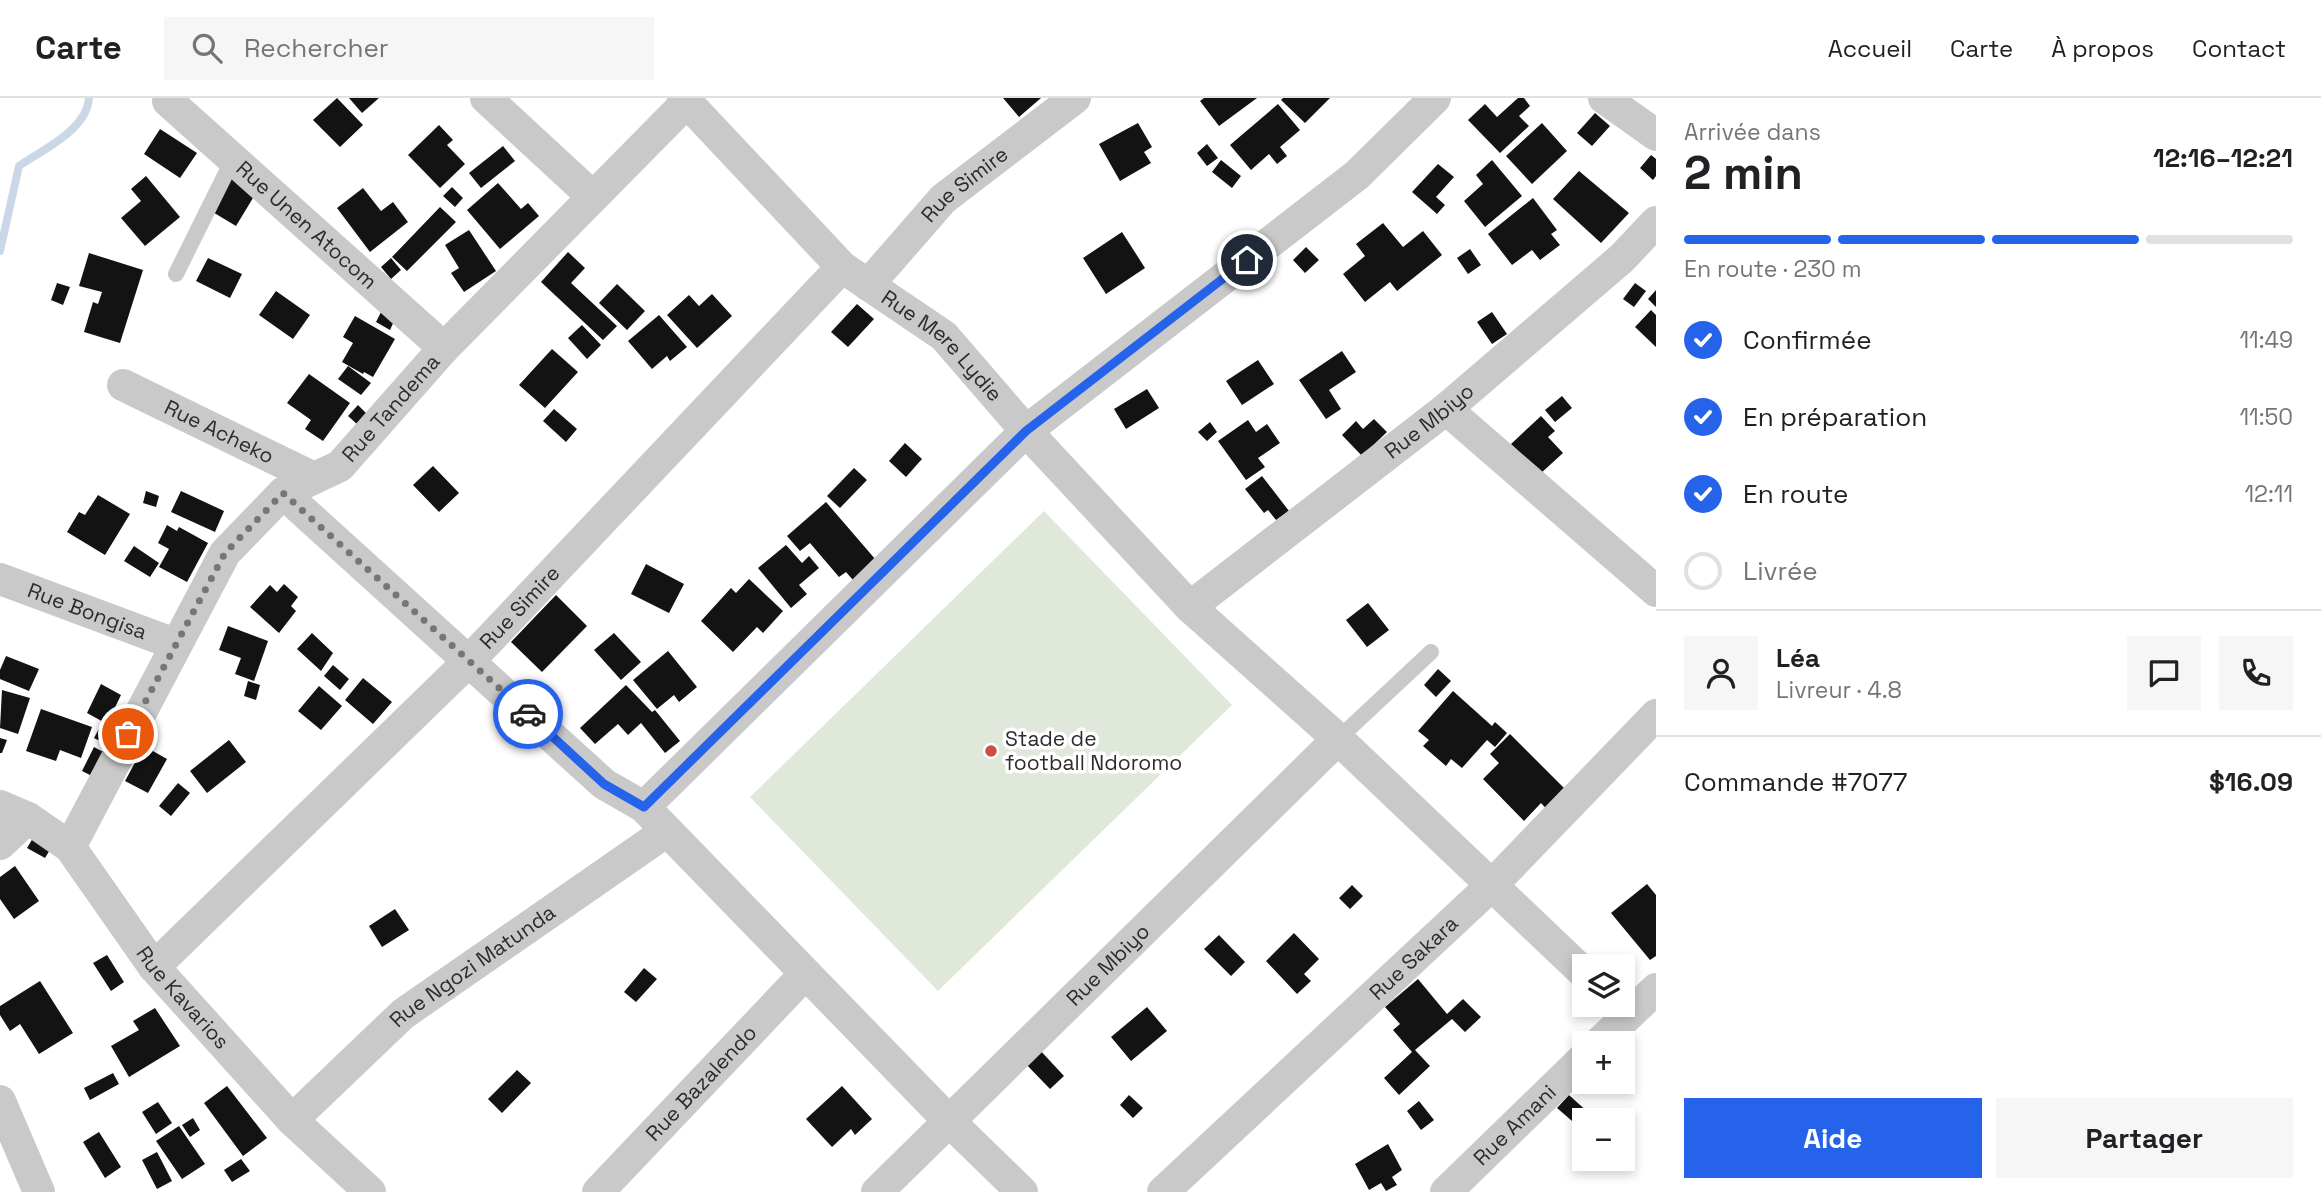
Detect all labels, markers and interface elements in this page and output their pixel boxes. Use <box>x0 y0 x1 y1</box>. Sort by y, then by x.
search box <box>164 17 654 80</box>
text: Carte <box>35 27 122 69</box>
icon: search <box>188 29 226 67</box>
text: Rechercher <box>244 31 389 65</box>
text: Accueil <box>1828 33 1912 64</box>
text: Carte <box>1950 33 2013 64</box>
text: À propos <box>2051 33 2154 64</box>
text: Contact <box>2192 33 2286 64</box>
text: Arrivée dans <box>1684 117 1821 147</box>
street label: Rue Simire <box>915 140 1013 228</box>
text: 12:16–12:21 <box>2153 141 2293 175</box>
text: 2 min <box>1684 144 1803 202</box>
street label: Rue Unen Atocom <box>231 155 383 295</box>
pin <box>1217 230 1277 290</box>
icon: home <box>1228 241 1266 279</box>
text: En route · 230 m <box>1684 254 1862 284</box>
street label: Rue Mere Lydie <box>876 284 1008 407</box>
icon: check <box>1684 321 1722 359</box>
text: Confirmée <box>1743 323 1872 357</box>
text: 11:49 <box>2240 325 2293 355</box>
street label: Rue Tandema <box>336 348 445 467</box>
street label: Rue Mbiyo <box>1379 377 1479 465</box>
street label: Rue Acheko <box>160 393 279 469</box>
icon: check <box>1684 398 1722 436</box>
text: En préparation <box>1743 400 1927 434</box>
text: 11:50 <box>2239 402 2293 432</box>
icon: check <box>1684 475 1722 513</box>
text: En route <box>1743 477 1848 511</box>
text: 12:11 <box>2244 479 2293 509</box>
text: Livrée <box>1743 554 1818 588</box>
street label: Rue Simire <box>473 560 565 655</box>
street label: Rue Bongisa <box>24 576 151 645</box>
button: person <box>1684 636 1758 710</box>
button: chat <box>2127 636 2201 710</box>
button: phone <box>2219 636 2293 710</box>
text: Léa <box>1776 641 1820 675</box>
text: Livreur · 4.8 <box>1776 675 1902 705</box>
courier <box>493 679 563 749</box>
icon: car <box>509 695 547 733</box>
pin <box>98 704 158 764</box>
icon: bag <box>109 715 147 753</box>
place label: Stade de football Ndoromo <box>1005 725 1182 776</box>
marker: Stade de football Ndoromo <box>983 743 999 759</box>
text: Commande #7077 <box>1684 765 1908 799</box>
text: $16.09 <box>2209 765 2293 799</box>
street label: Rue Ngozi Matunda <box>384 898 560 1033</box>
street label: Rue Sakara <box>1363 910 1463 1006</box>
street label: Rue Mbiyo <box>1060 918 1155 1012</box>
street label: Rue Kavarios <box>131 941 236 1055</box>
map controls <box>1572 954 1635 1171</box>
button: layers <box>1572 954 1635 1017</box>
street label: Rue Bazalendo <box>640 1019 762 1147</box>
button: + <box>1572 1031 1635 1094</box>
street label: Rue Amani <box>1467 1078 1562 1171</box>
button: Aide <box>1684 1098 1982 1178</box>
button: Partager <box>1996 1098 2293 1178</box>
button: − <box>1572 1108 1635 1171</box>

